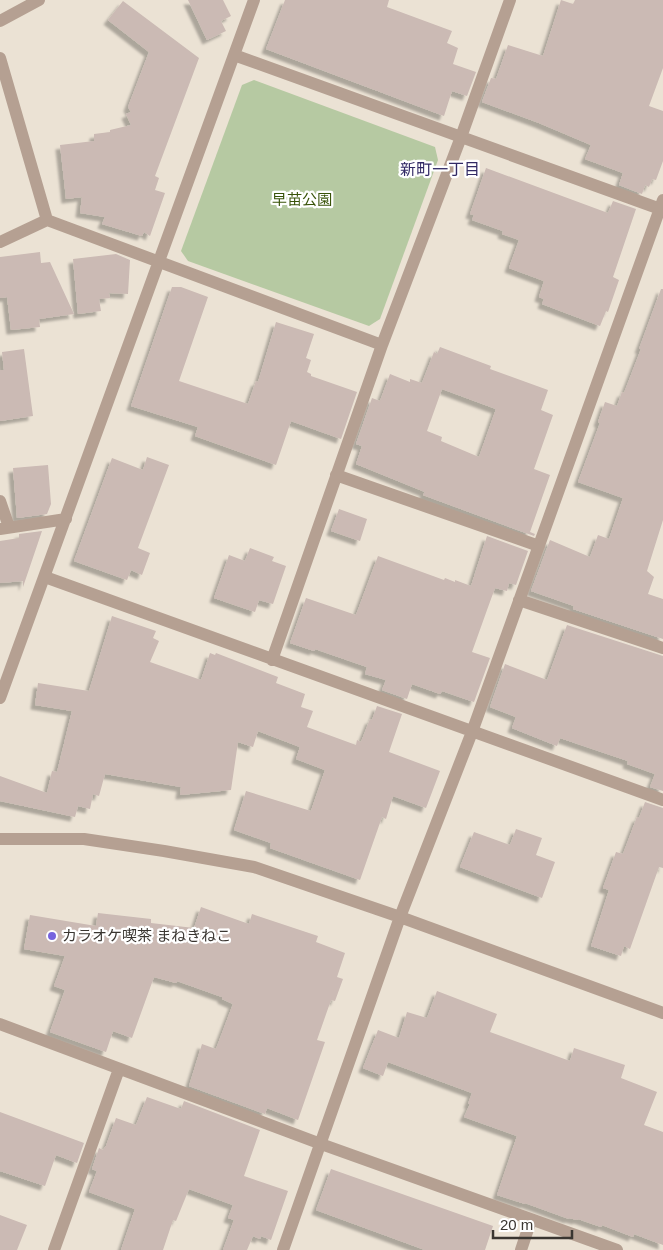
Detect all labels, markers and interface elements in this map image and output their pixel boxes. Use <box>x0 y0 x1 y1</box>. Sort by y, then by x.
district label: 新町一丁目 <box>400 161 480 178</box>
park label: 早苗公園 <box>272 191 332 208</box>
place label: カラオケ喫茶 まねきねこ <box>62 927 231 944</box>
marker: カラオケ喫茶 まねきねこ <box>46 930 58 942</box>
scale bar <box>493 1208 572 1240</box>
text: 20 m <box>500 1216 533 1233</box>

